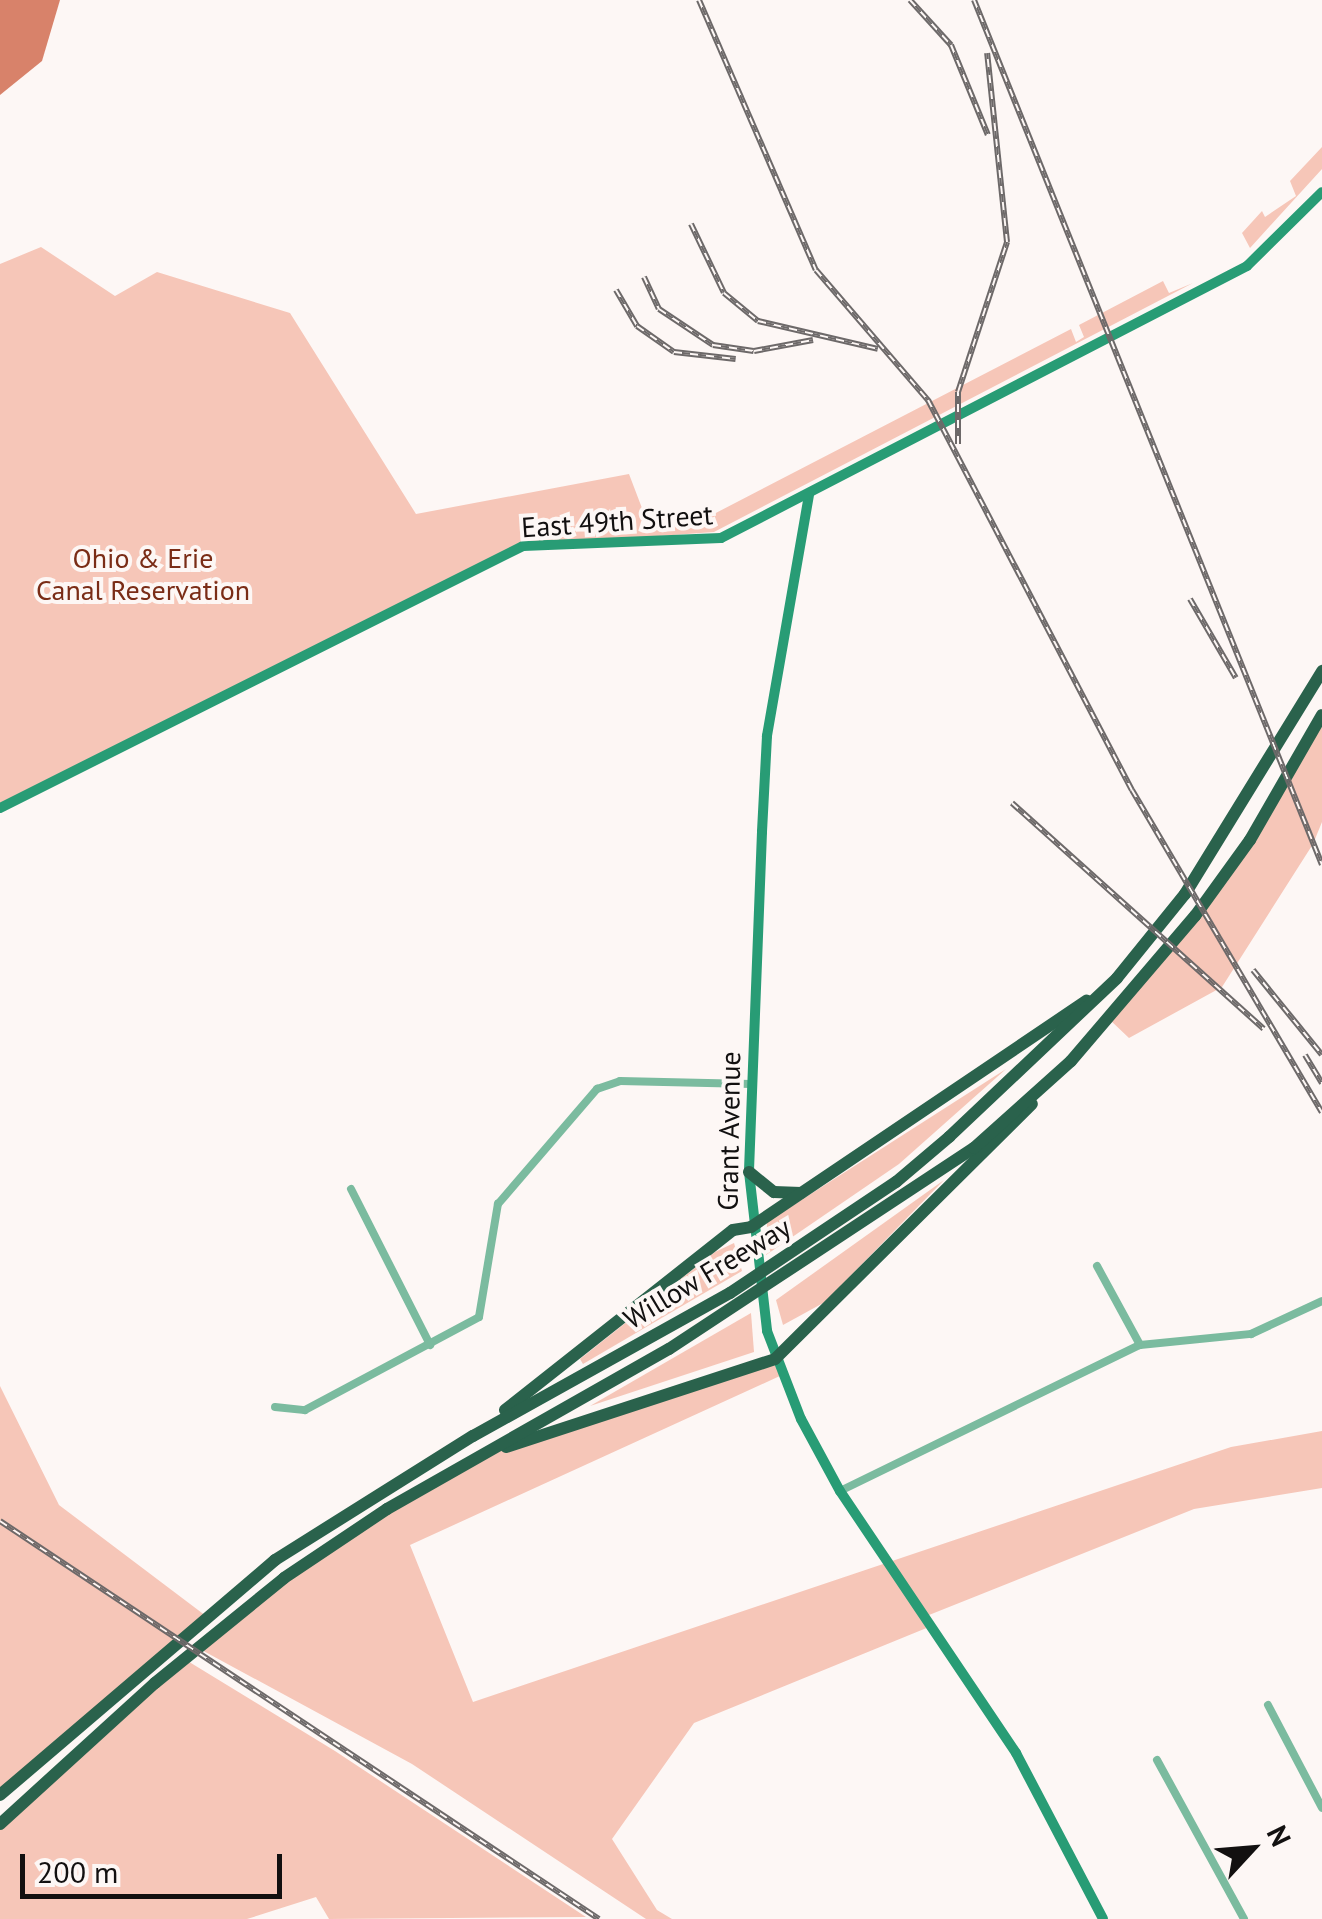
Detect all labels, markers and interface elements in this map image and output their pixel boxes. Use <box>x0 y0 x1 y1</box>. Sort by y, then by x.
street label: East 49th Street <box>520 498 714 544</box>
park label: Ohio & Erie Canal Reservation <box>36 541 250 607</box>
street label: Grant Avenue <box>711 1051 747 1211</box>
street label: Willow Freeway <box>617 1210 797 1336</box>
north arrow <box>1202 1799 1302 1899</box>
text: N <box>1259 1819 1300 1852</box>
scale bar <box>25 1834 288 1896</box>
text: 200 m <box>37 1852 118 1891</box>

